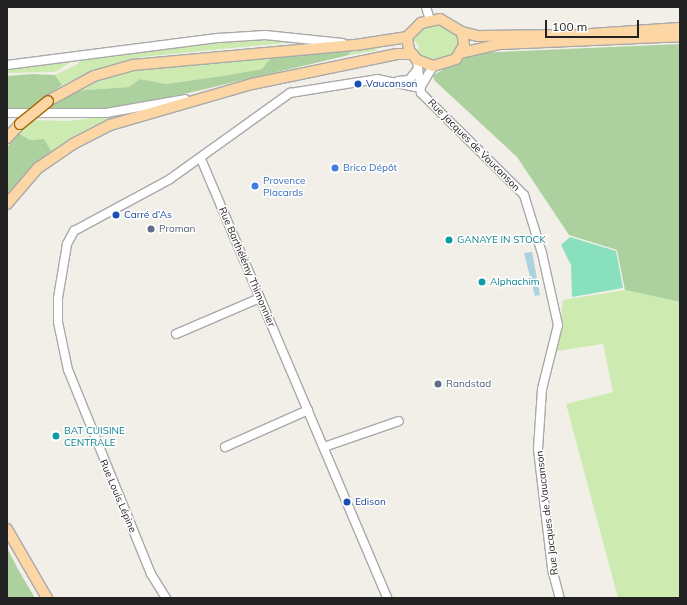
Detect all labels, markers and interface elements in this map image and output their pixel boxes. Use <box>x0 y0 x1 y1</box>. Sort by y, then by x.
scale bar <box>547 12 641 38</box>
text: 100 m <box>552 19 587 34</box>
place label: Vaucanson <box>366 78 417 90</box>
marker: Vaucanson <box>353 79 363 89</box>
street label: Rue Jacques de Vaucanson <box>425 96 523 194</box>
place label: Brico Dépôt <box>343 162 397 174</box>
marker: Brico Dépôt <box>330 163 340 173</box>
place label: Provence Placards <box>263 174 305 198</box>
marker: Provence Placards <box>250 181 260 191</box>
street label: Rue Barthélémy Thimonnier <box>216 205 278 329</box>
place label: Carré d’As <box>124 209 172 221</box>
marker: Carré d’As <box>111 210 121 220</box>
place label: Proman <box>159 223 195 235</box>
marker: Proman <box>146 224 156 234</box>
place label: GANAYE IN STOCK <box>457 234 546 246</box>
marker: GANAYE IN STOCK <box>444 235 454 245</box>
place label: Alphachim <box>490 276 540 288</box>
marker: Alphachim <box>477 277 487 287</box>
place label: Randstad <box>446 378 491 390</box>
marker: Randstad <box>433 379 443 389</box>
place label: BAT CUISINE CENTRALE <box>64 424 125 448</box>
marker: BAT CUISINE CENTRALE <box>51 431 61 441</box>
street label: Rue Jacques de Vaucanson <box>533 450 561 576</box>
street label: Rue Louis Lépine <box>97 458 139 534</box>
place label: Edison <box>355 496 386 508</box>
marker: Edison <box>342 497 352 507</box>

